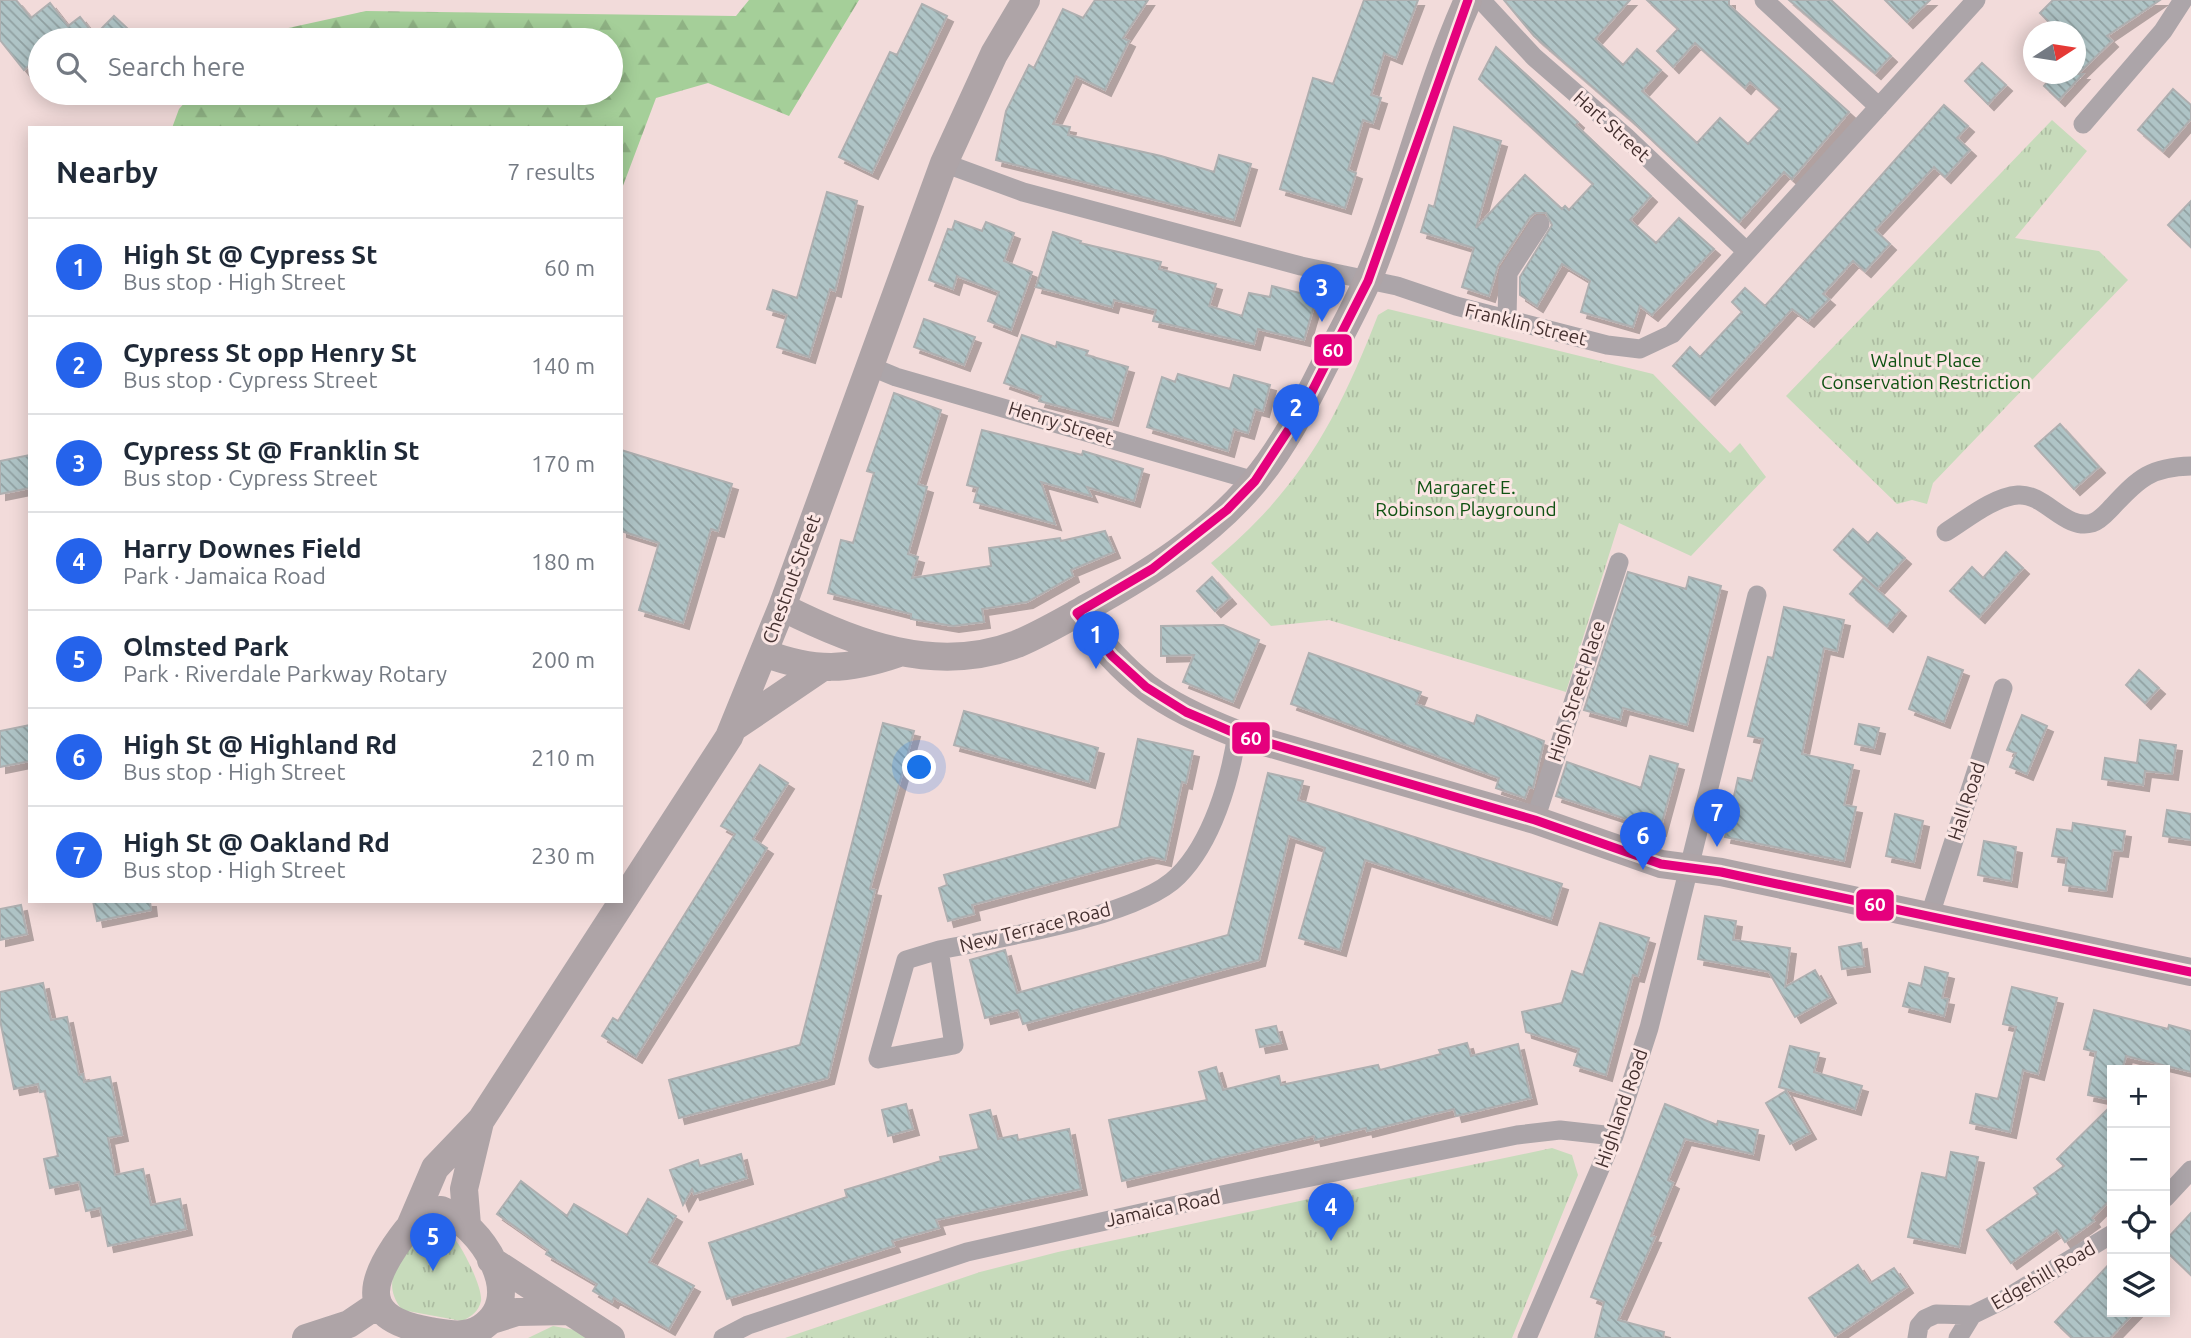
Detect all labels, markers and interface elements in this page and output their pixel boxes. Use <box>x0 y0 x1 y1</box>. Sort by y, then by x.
north arrow <box>2023 21 2086 84</box>
search box <box>28 28 623 105</box>
icon: search <box>52 48 90 86</box>
text: Search here <box>108 52 245 81</box>
street label: Hart Street <box>1569 86 1655 166</box>
text: Nearby <box>56 155 158 189</box>
text: 7 results <box>507 159 595 184</box>
text: High St @ Cypress St <box>123 240 377 269</box>
text: 1 <box>73 255 85 280</box>
text: 60 m <box>544 255 595 280</box>
pin: 3 <box>1299 264 1345 322</box>
text: Bus stop · High Street <box>123 269 346 294</box>
street label: Franklin Street <box>1463 298 1590 350</box>
line badge: 60 <box>1313 333 1353 367</box>
text: Cypress St opp Henry St <box>123 338 417 367</box>
text: 60 <box>1322 339 1344 361</box>
park label: Walnut Place Conservation Restriction <box>1821 349 2031 393</box>
text: 2 <box>73 353 85 378</box>
text: 140 m <box>531 353 595 378</box>
text: Bus stop · Cypress Street <box>123 367 378 392</box>
pin: 2 <box>1273 384 1319 442</box>
street label: Henry Street <box>1006 397 1117 450</box>
text: Cypress St @ Franklin St <box>123 436 420 465</box>
text: 3 <box>73 451 85 476</box>
text: 170 m <box>531 451 595 476</box>
text: Bus stop · Cypress Street <box>123 465 378 490</box>
park label: Margaret E. Robinson Playground <box>1375 476 1557 520</box>
street label: Chestnut Street <box>758 511 825 646</box>
text: Harry Downes Field <box>123 534 362 563</box>
text: 4 <box>73 549 85 574</box>
text: 180 m <box>531 549 595 574</box>
text: Park · Jamaica Road <box>123 563 326 588</box>
pin: 1 <box>1073 611 1119 669</box>
street label: High Street Place <box>1543 618 1609 764</box>
text: Olmsted Park <box>123 632 289 661</box>
text: 5 <box>73 647 85 672</box>
text: 200 m <box>531 647 595 672</box>
text: Park · Riverdale Parkway Rotary <box>123 661 447 686</box>
line badge: 60 <box>1231 721 1271 755</box>
text: 60 <box>1240 727 1262 749</box>
text: High St @ Highland Rd <box>123 730 397 759</box>
text: 6 <box>73 745 85 770</box>
text: 210 m <box>531 745 595 770</box>
your location <box>902 750 936 784</box>
text: Bus stop · High Street <box>123 759 346 784</box>
street label: Hall Road <box>1943 759 1989 843</box>
pin: 7 <box>1694 789 1740 847</box>
pin: 6 <box>1620 812 1666 870</box>
text: High St @ Oakland Rd <box>123 828 390 857</box>
text: 7 <box>73 843 85 868</box>
text: 230 m <box>531 843 595 868</box>
text: Bus stop · High Street <box>123 857 346 882</box>
line badge: 60 <box>1855 888 1895 922</box>
text: 60 <box>1864 893 1886 915</box>
street label: New Terrace Road <box>957 898 1113 956</box>
street label: Highland Road <box>1590 1046 1652 1170</box>
map controls <box>2107 1065 2170 1317</box>
button: + <box>2107 1065 2170 1128</box>
button: − <box>2107 1128 2170 1191</box>
pin: 4 <box>1308 1183 1354 1241</box>
street label: Jamaica Road <box>1104 1185 1222 1231</box>
button: locate <box>2107 1191 2170 1254</box>
pin: 5 <box>410 1213 456 1271</box>
street label: Edgehill Road <box>1987 1236 2099 1314</box>
button: layers <box>2107 1254 2170 1317</box>

